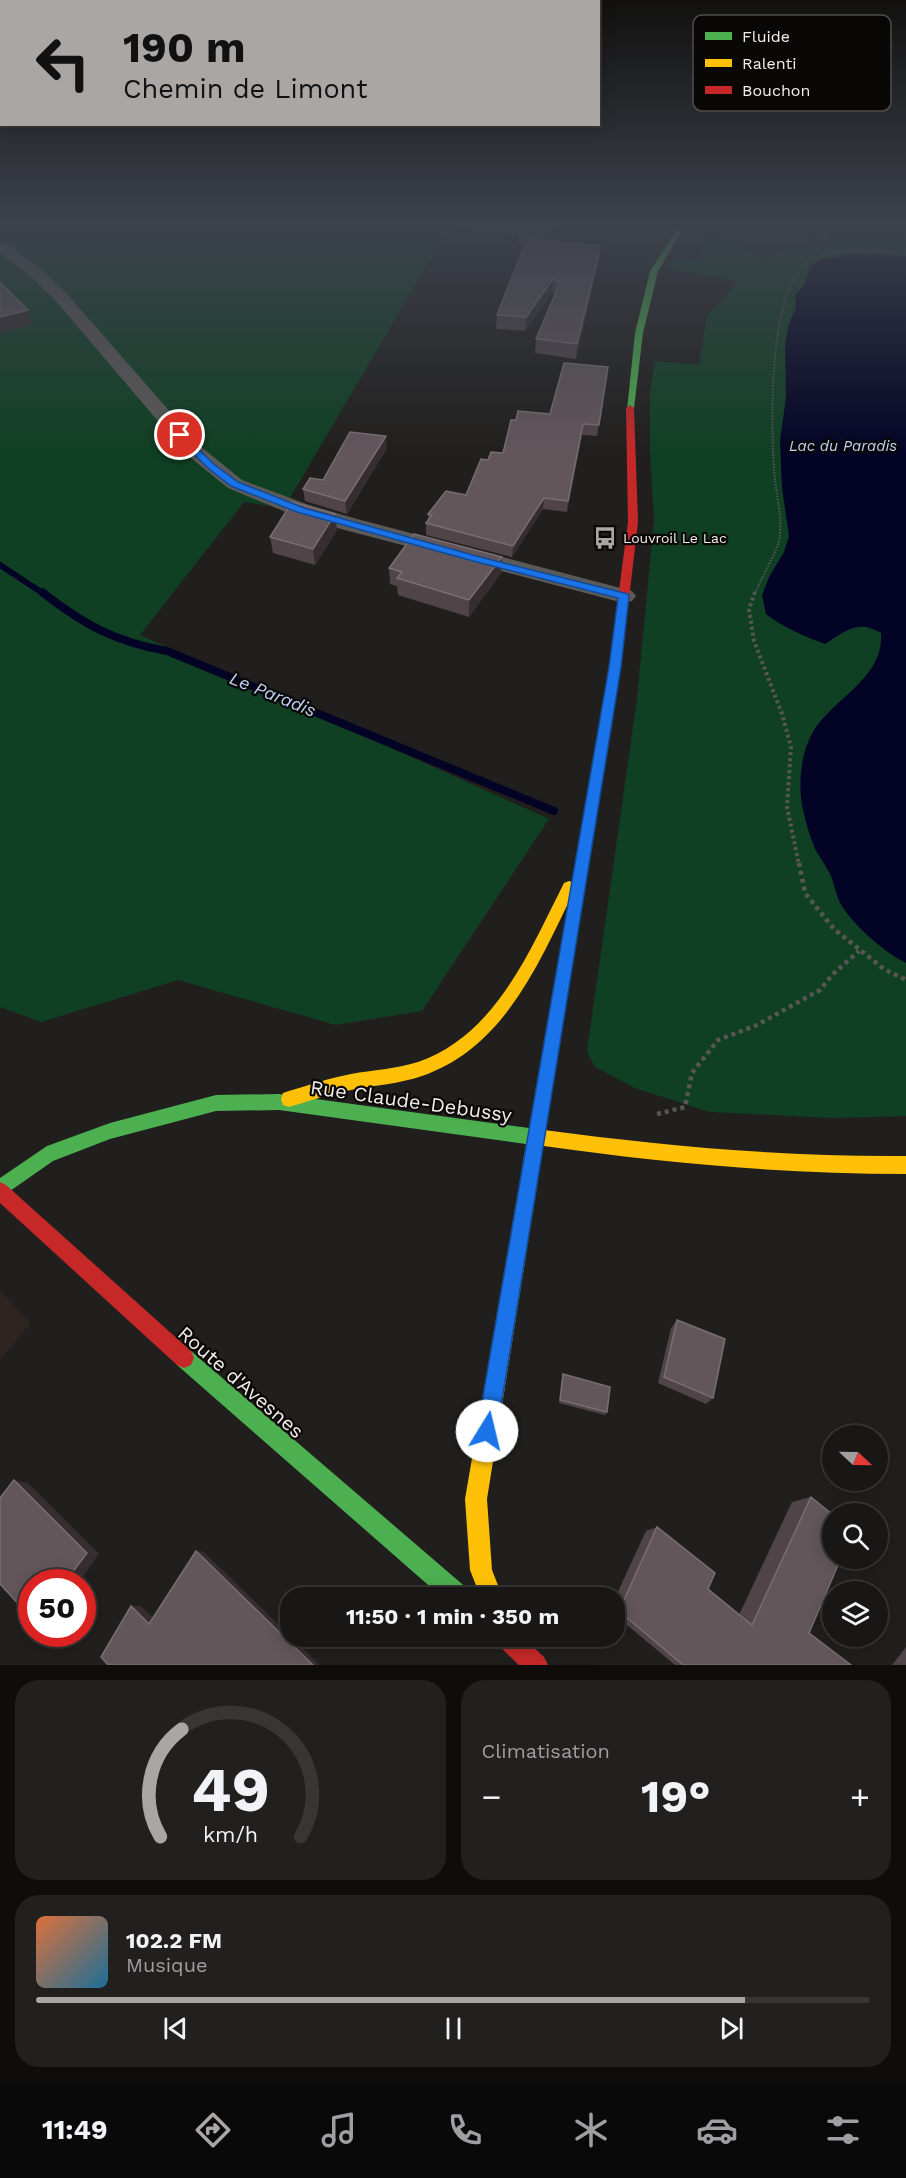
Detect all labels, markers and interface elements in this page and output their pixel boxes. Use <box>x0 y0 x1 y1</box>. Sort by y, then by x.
legend <box>693 15 891 111</box>
text: 190 m <box>123 23 246 72</box>
icon: left <box>24 24 102 102</box>
text: Fluide <box>742 27 790 46</box>
text: Ralenti <box>742 54 797 73</box>
text: Chemin de Limont <box>123 73 367 105</box>
text: Bouchon <box>742 81 810 100</box>
pin <box>154 409 205 460</box>
icon: arrive <box>163 418 196 451</box>
water label: Lac du Paradis <box>789 437 897 455</box>
bus stop icon: Louvroil Le Lac <box>592 525 618 551</box>
place label: Louvroil Le Lac <box>623 530 727 546</box>
water label: Le Paradis <box>227 667 319 721</box>
street label: Rue Claude-Debussy <box>309 1075 514 1127</box>
street label: Route d'Avesnes <box>173 1321 309 1443</box>
position arrow <box>455 1399 519 1463</box>
north arrow <box>822 1425 888 1491</box>
map controls <box>822 1425 888 1647</box>
button: search <box>822 1503 888 1569</box>
speed limit sign: 50 <box>18 1569 96 1647</box>
button: layers <box>822 1581 888 1647</box>
text: 11:50 · 1 min · 350 m <box>346 1604 559 1629</box>
text: Climatisation <box>482 1739 610 1763</box>
text: 49 <box>191 1753 270 1826</box>
text: 19° <box>641 1770 710 1823</box>
text: − <box>482 1777 501 1816</box>
text: + <box>850 1777 870 1816</box>
text: km/h <box>203 1822 258 1847</box>
text: 102.2 FM <box>126 1928 222 1953</box>
text: Musique <box>126 1953 208 1977</box>
icon: previous <box>159 2012 192 2045</box>
icon: pause <box>437 2012 470 2045</box>
icon: next <box>715 2012 748 2045</box>
icon: directions <box>192 2109 234 2151</box>
icon: music <box>318 2109 360 2151</box>
icon: phone <box>444 2109 486 2151</box>
icon: climate <box>570 2109 612 2151</box>
icon: car <box>696 2109 738 2151</box>
icon: filters <box>822 2109 864 2151</box>
text: 11:49 <box>42 2114 108 2146</box>

